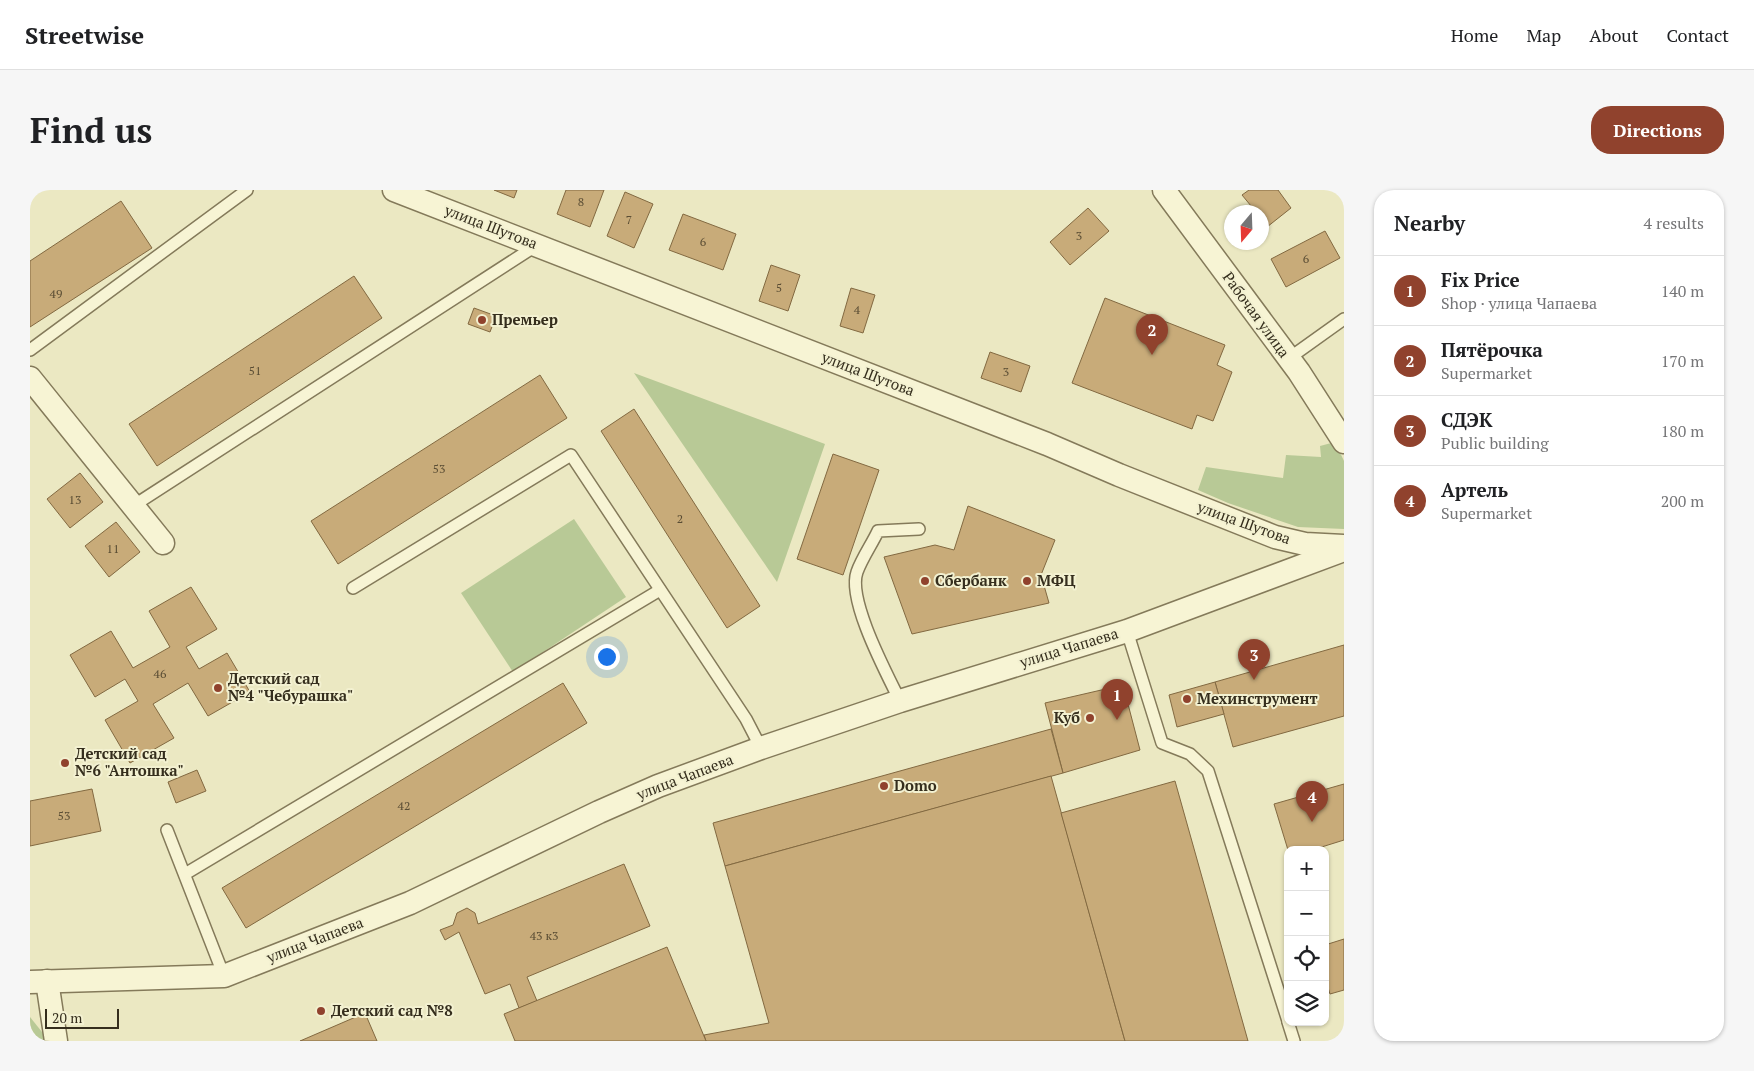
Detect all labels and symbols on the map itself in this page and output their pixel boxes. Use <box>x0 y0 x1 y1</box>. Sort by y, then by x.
house number: 8 <box>578 194 584 209</box>
street label: улица Шутова <box>441 199 541 253</box>
north arrow <box>1224 205 1269 250</box>
house number: 7 <box>626 212 632 227</box>
house number: 3 <box>1076 228 1082 243</box>
house number: 6 <box>700 234 707 249</box>
house number: 6 <box>1303 251 1310 266</box>
street label: Рабочая улица <box>1219 267 1295 362</box>
house number: 5 <box>776 280 782 295</box>
house number: 49 <box>50 286 62 301</box>
house number: 4 <box>854 302 861 317</box>
place label: Премьер <box>492 309 558 329</box>
marker: Премьер <box>476 314 488 326</box>
pin: 2 <box>1136 314 1168 355</box>
street label: улица Шутова <box>818 346 918 400</box>
house number: 51 <box>249 363 261 378</box>
house number: 3 <box>1003 364 1009 379</box>
house number: 53 <box>433 461 445 476</box>
house number: 13 <box>69 492 81 507</box>
street label: улица Шутова <box>1194 496 1294 548</box>
house number: 2 <box>677 511 683 526</box>
house number: 11 <box>107 541 119 556</box>
place label: Сбербанк <box>935 570 1007 590</box>
place label: МФЦ <box>1037 570 1076 590</box>
marker: Сбербанк <box>919 575 931 587</box>
marker: МФЦ <box>1021 575 1033 587</box>
street label: улица Чапаева <box>1016 622 1121 672</box>
pin: 3 <box>1238 639 1270 680</box>
your location <box>594 644 620 670</box>
house number: 46 <box>154 666 167 681</box>
place label: Детский сад №4 "Чебурашка" <box>228 668 353 705</box>
pin: 1 <box>1101 679 1133 720</box>
marker: Детский сад №4 "Чебурашка" <box>212 682 224 694</box>
place label: Мехинструмент <box>1197 688 1318 708</box>
marker: Мехинструмент <box>1181 693 1193 705</box>
place label: Куб <box>1054 707 1080 727</box>
marker: Куб <box>1084 712 1096 724</box>
place label: Детский сад №6 "Антошка" <box>75 743 184 780</box>
street label: улица Чапаева <box>633 748 736 804</box>
marker: Детский сад №6 "Антошка" <box>59 757 71 769</box>
place label: Domo <box>894 775 937 795</box>
marker: Domo <box>878 780 890 792</box>
pin: 4 <box>1296 781 1328 822</box>
house number: 42 <box>398 798 410 813</box>
house number: 53 <box>58 808 70 823</box>
street label: улица Чапаева <box>263 911 366 967</box>
house number: 43 к3 <box>530 928 558 943</box>
place label: Детский сад №8 <box>331 1000 453 1020</box>
marker: Детский сад №8 <box>315 1005 327 1017</box>
scale bar <box>45 1006 119 1029</box>

